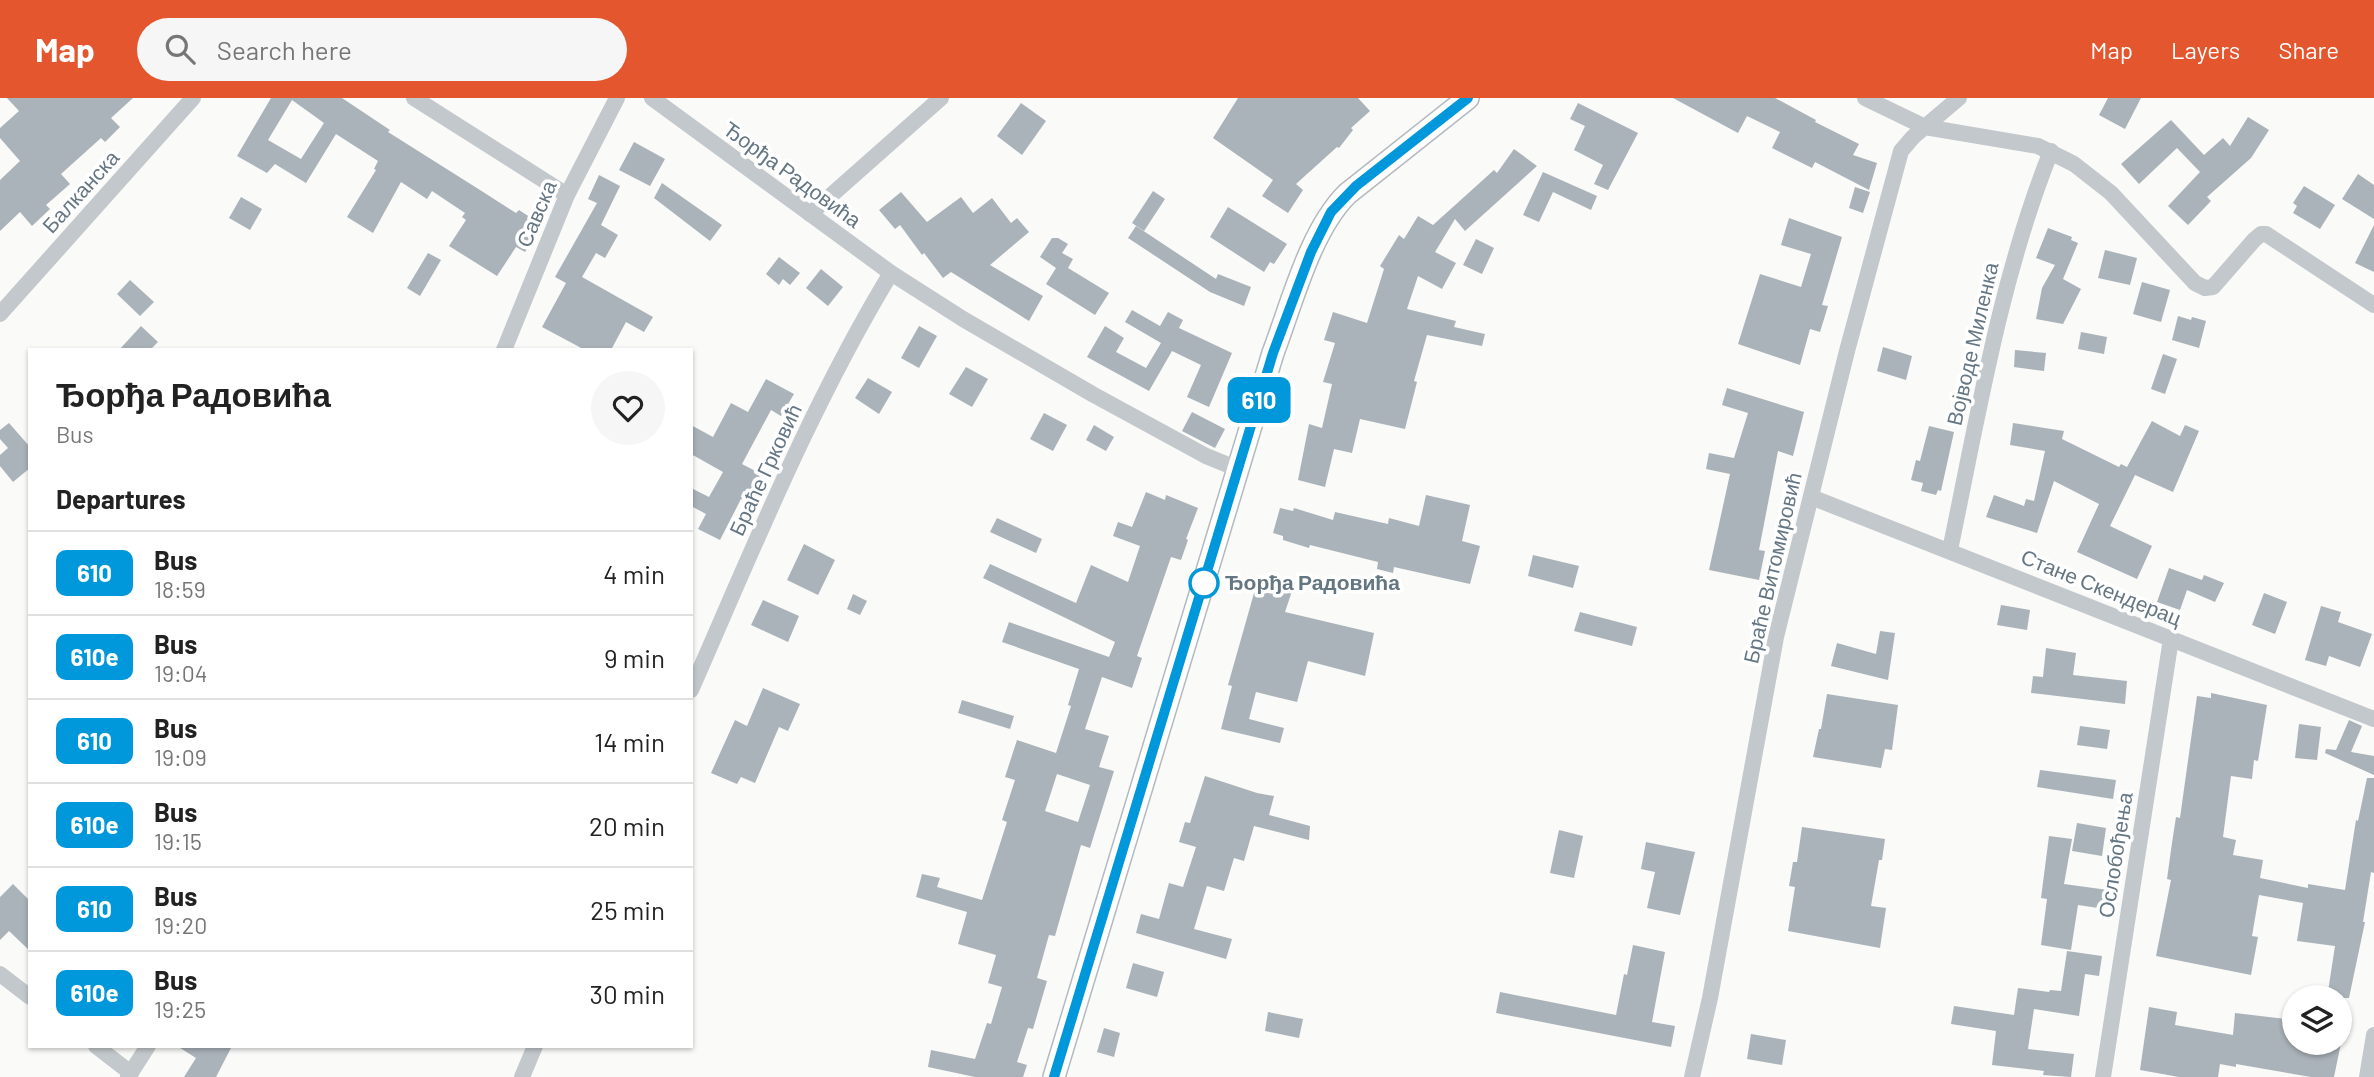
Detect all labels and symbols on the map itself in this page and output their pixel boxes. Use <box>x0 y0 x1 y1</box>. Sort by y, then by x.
street label: Ђорђа Радовића <box>719 115 867 232</box>
street label: Балканска <box>36 144 124 237</box>
street label: Савска <box>510 176 561 250</box>
street label: Војводе Миленка <box>1941 259 2003 428</box>
line badge: 610 <box>1219 377 1299 423</box>
street label: Браће Грковић <box>723 400 806 539</box>
street label: Браће Витомировић <box>1737 470 1806 666</box>
street label: Стане Скендерац <box>2018 543 2185 630</box>
marker: Ђорђа Радовића <box>1189 568 1219 598</box>
place label: Ђорђа Радовића <box>1225 569 1400 594</box>
street label: Ослобођења <box>2092 790 2137 919</box>

